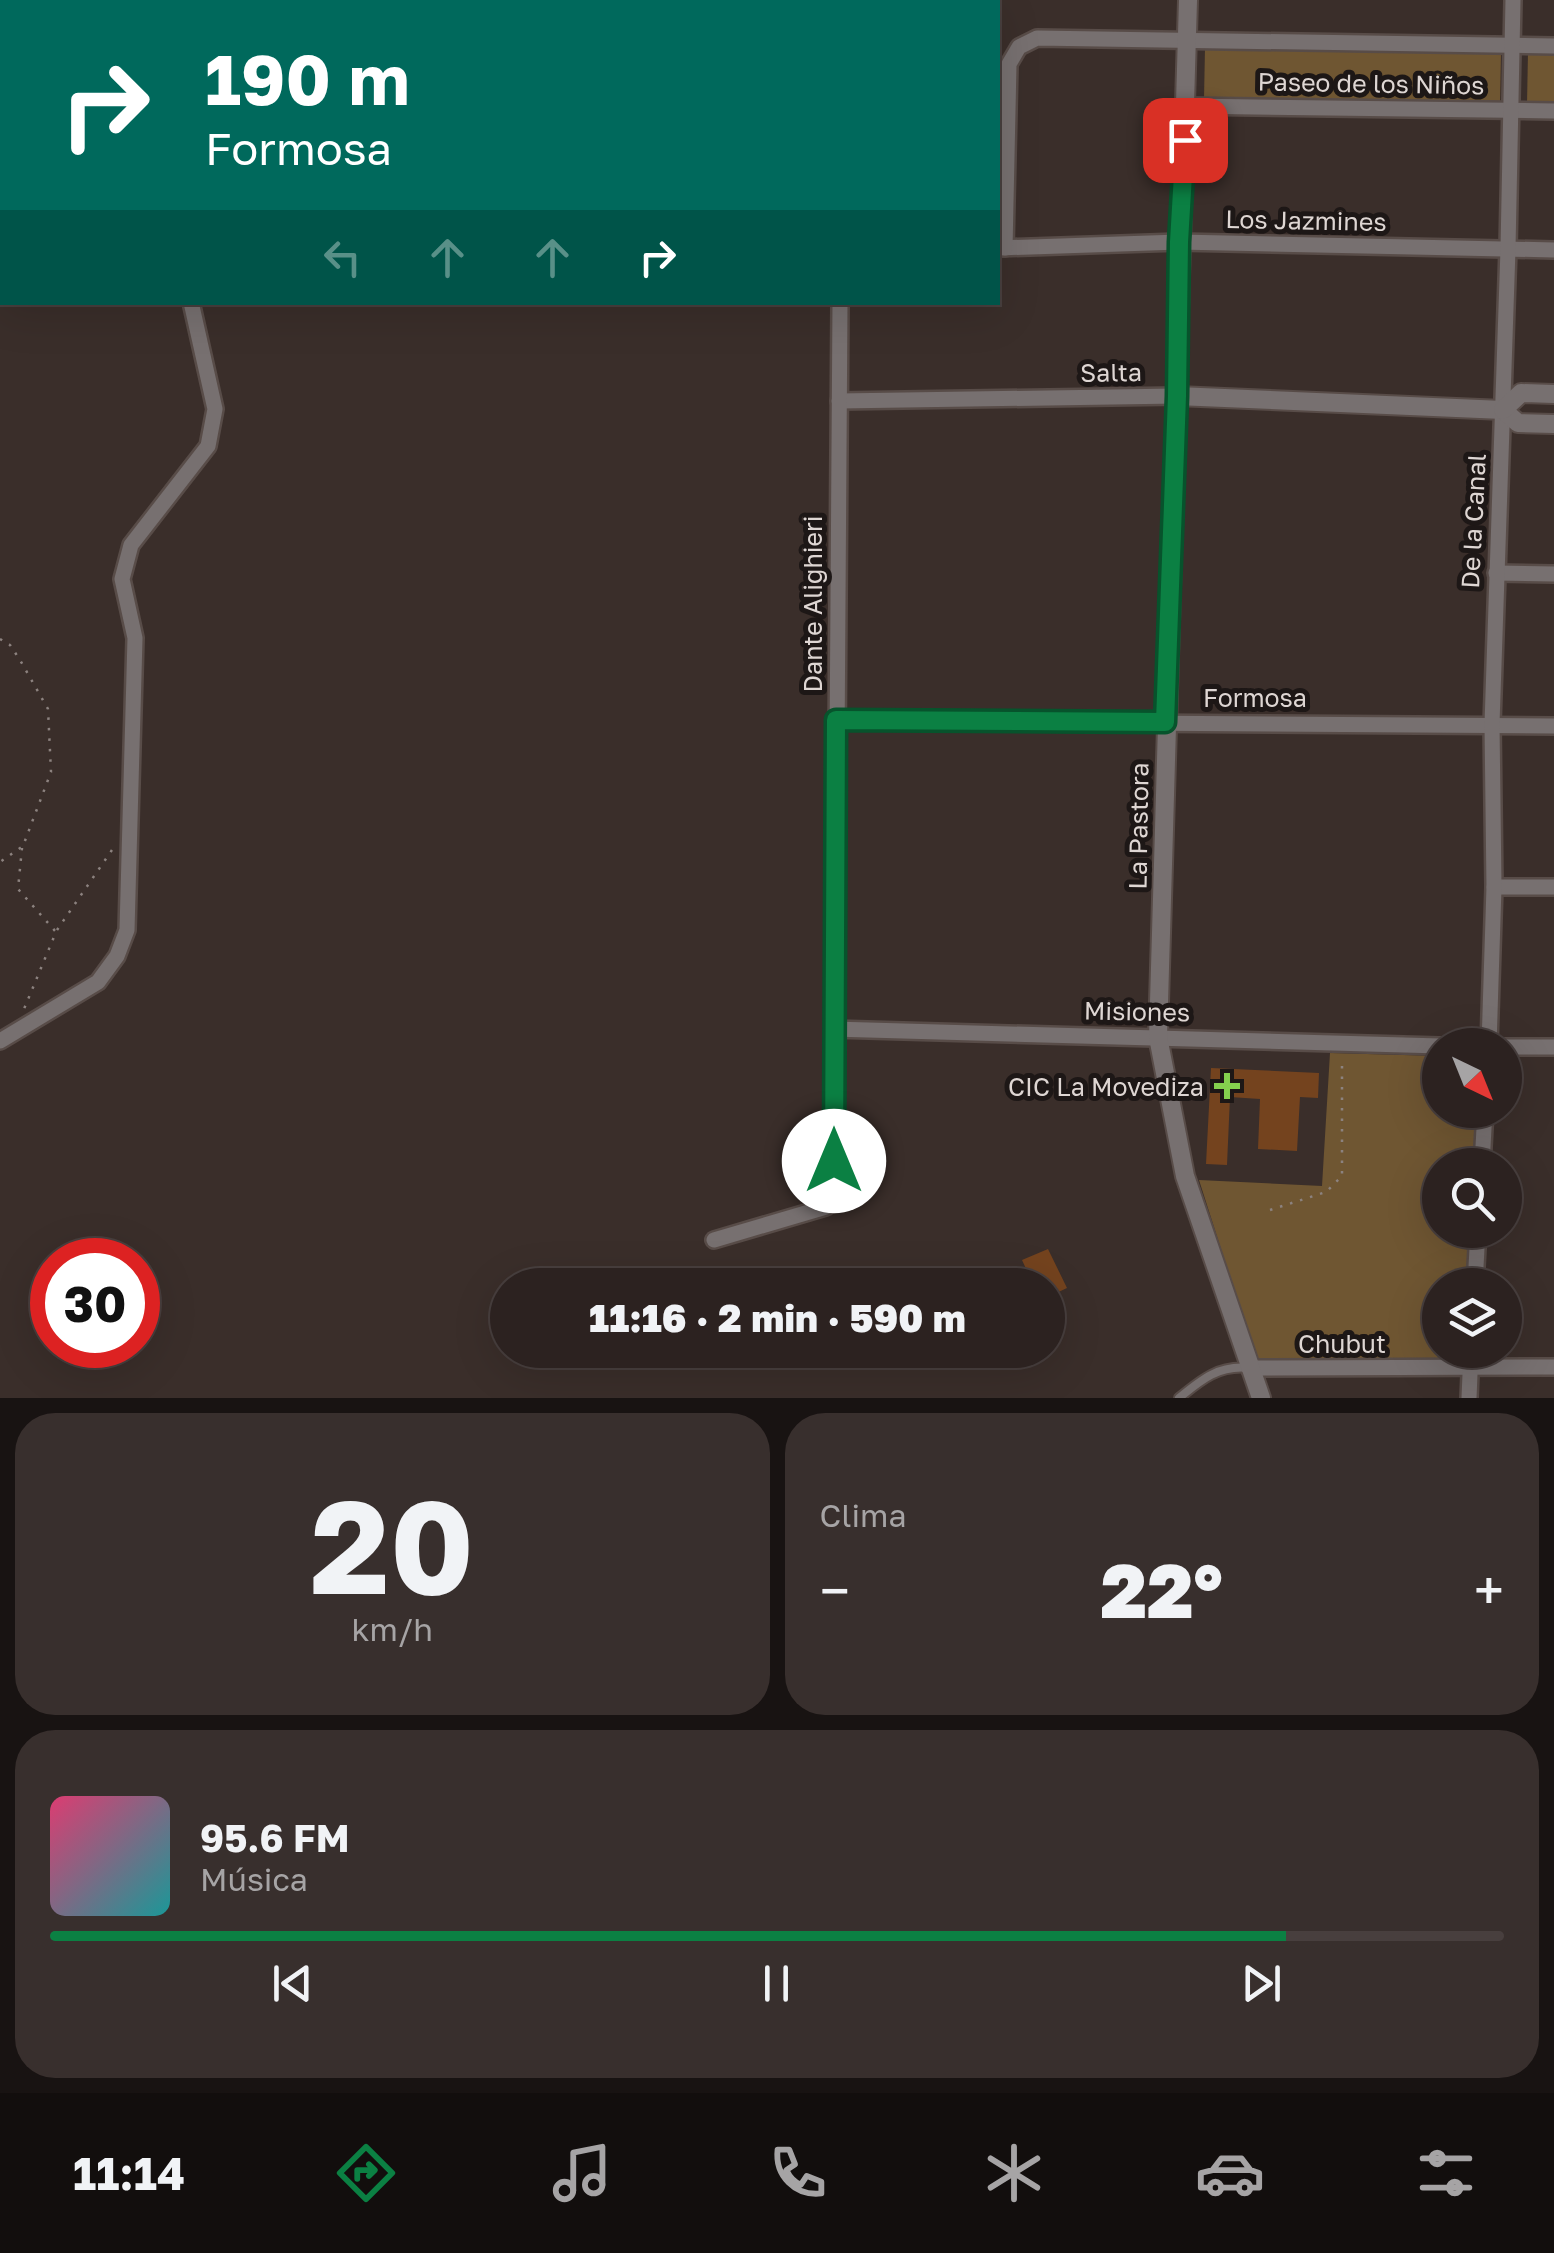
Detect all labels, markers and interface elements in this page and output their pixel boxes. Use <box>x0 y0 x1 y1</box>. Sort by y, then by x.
text: 190 m <box>205 36 410 120</box>
icon: right <box>40 40 170 170</box>
street label: Paseo de los Niños <box>1257 66 1485 100</box>
pin <box>1143 98 1228 183</box>
icon: arrive <box>1158 113 1213 168</box>
text: Formosa <box>205 121 392 175</box>
street label: Los Jazmines <box>1225 203 1387 237</box>
icon: left <box>315 230 370 285</box>
icon: ahead <box>420 230 475 285</box>
icon: ahead <box>525 230 580 285</box>
icon: right <box>630 230 685 285</box>
street label: Salta <box>1080 356 1142 388</box>
street label: De la Canal <box>1454 453 1492 589</box>
street label: Dante Alighieri <box>797 516 828 692</box>
street label: Formosa <box>1203 682 1307 713</box>
street label: La Pastora <box>1121 762 1155 890</box>
street label: Misiones <box>1084 995 1190 1027</box>
north arrow <box>1422 1028 1522 1128</box>
map controls <box>1422 1028 1522 1368</box>
place label: CIC La Movediza <box>1008 1071 1204 1102</box>
marker: CIC La Movediza <box>1214 1073 1240 1099</box>
position arrow <box>782 1109 886 1213</box>
button: search <box>1422 1148 1522 1248</box>
speed limit sign: 30 <box>30 1238 160 1368</box>
button: layers <box>1422 1268 1522 1368</box>
text: 11:16 · 2 min · 590 m <box>589 1295 966 1340</box>
street label: Chubut <box>1298 1328 1386 1359</box>
text: 20 <box>310 1467 474 1623</box>
text: Clima <box>820 1496 906 1534</box>
text: 22° <box>1101 1544 1223 1635</box>
text: − <box>820 1557 850 1623</box>
text: + <box>1474 1557 1504 1623</box>
text: km/h <box>352 1610 433 1648</box>
text: 95.6 FM <box>200 1815 350 1860</box>
text: Música <box>200 1860 308 1898</box>
icon: previous <box>265 1956 320 2011</box>
icon: pause <box>749 1956 804 2011</box>
icon: next <box>1234 1956 1289 2011</box>
icon: directions <box>331 2138 401 2208</box>
icon: music <box>547 2138 617 2208</box>
icon: phone <box>763 2138 833 2208</box>
icon: climate <box>979 2138 1049 2208</box>
icon: car <box>1195 2138 1265 2208</box>
icon: filters <box>1411 2138 1481 2208</box>
text: 11:14 <box>73 2146 185 2200</box>

